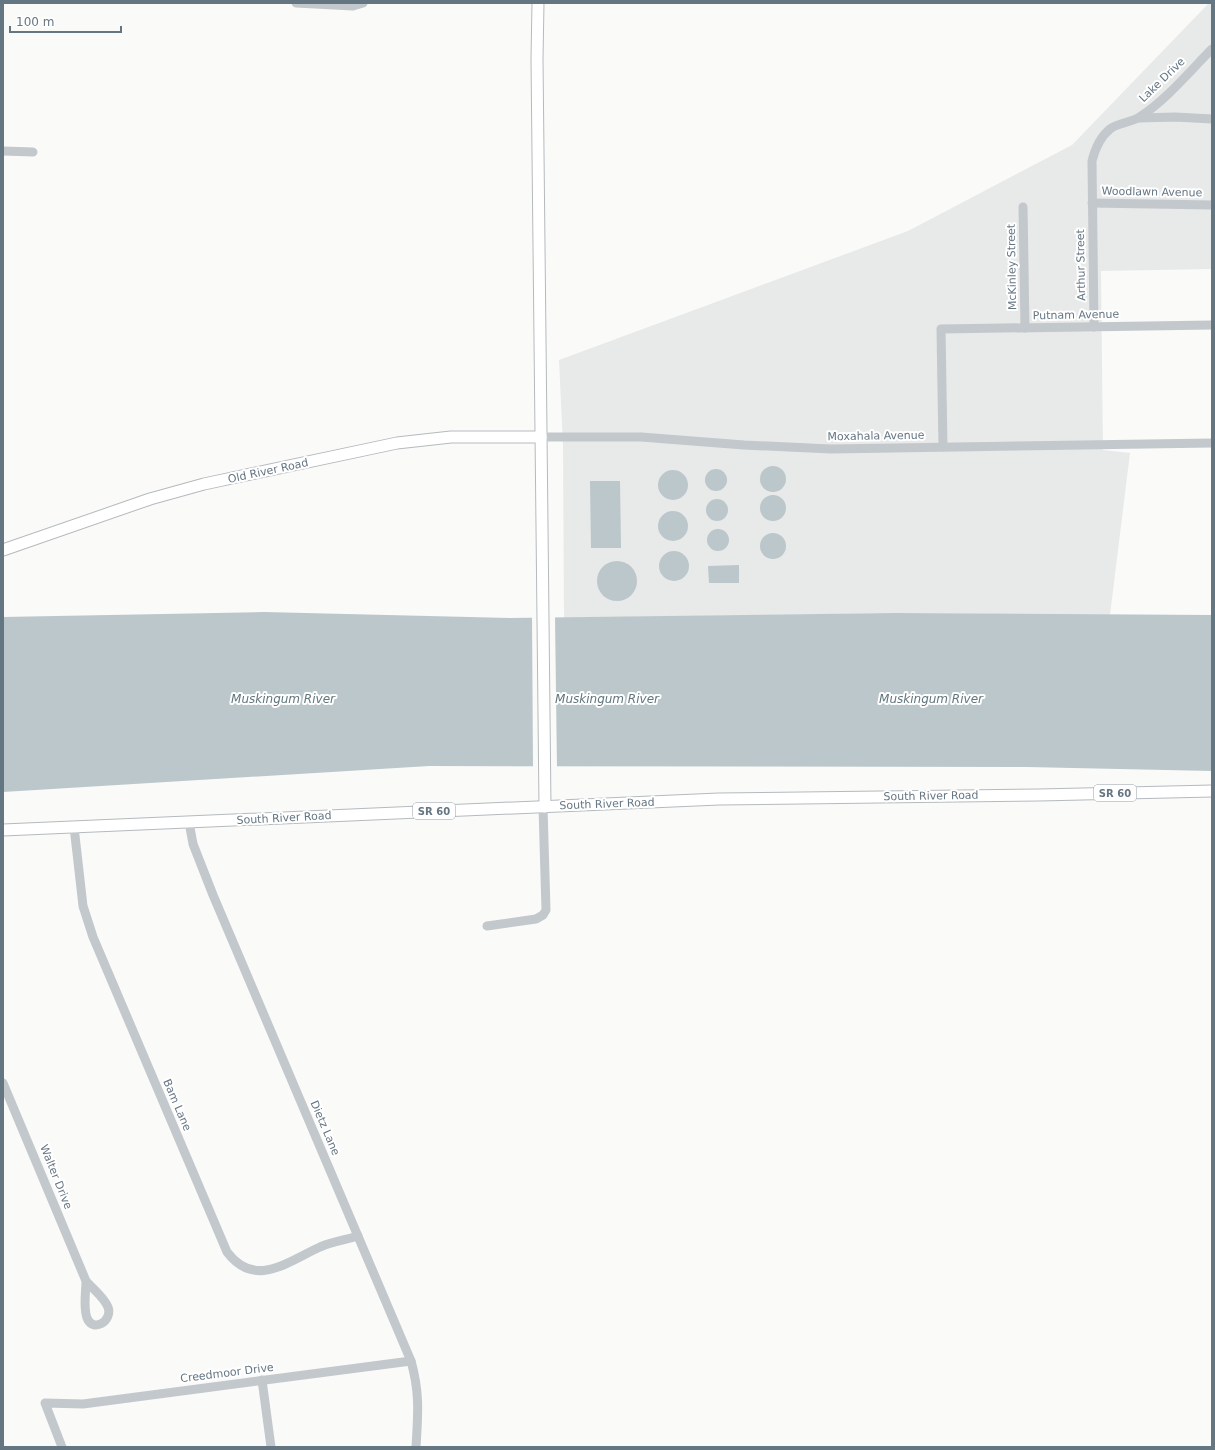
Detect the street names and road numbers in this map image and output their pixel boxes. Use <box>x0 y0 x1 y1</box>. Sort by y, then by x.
street label: Lake Drive <box>1136 55 1188 105</box>
street label: Woodlawn Avenue <box>1101 185 1203 199</box>
street label: McKinley Street <box>1005 223 1019 310</box>
street label: Arthur Street <box>1074 228 1088 301</box>
street label: Putnam Avenue <box>1033 308 1120 322</box>
street label: Moxahala Avenue <box>827 429 925 443</box>
street label: Old River Road <box>227 456 309 486</box>
road number: SR 60 <box>1094 785 1136 801</box>
street label: South River Road <box>883 789 979 803</box>
street label: South River Road <box>559 796 655 812</box>
road number: SR 60 <box>413 803 455 819</box>
street label: South River Road <box>236 809 332 827</box>
street label: Bam Lane <box>160 1077 194 1133</box>
street label: Dietz Lane <box>308 1099 342 1158</box>
street label: Walter Drive <box>37 1143 75 1211</box>
street label: Creedmoor Drive <box>180 1361 275 1385</box>

